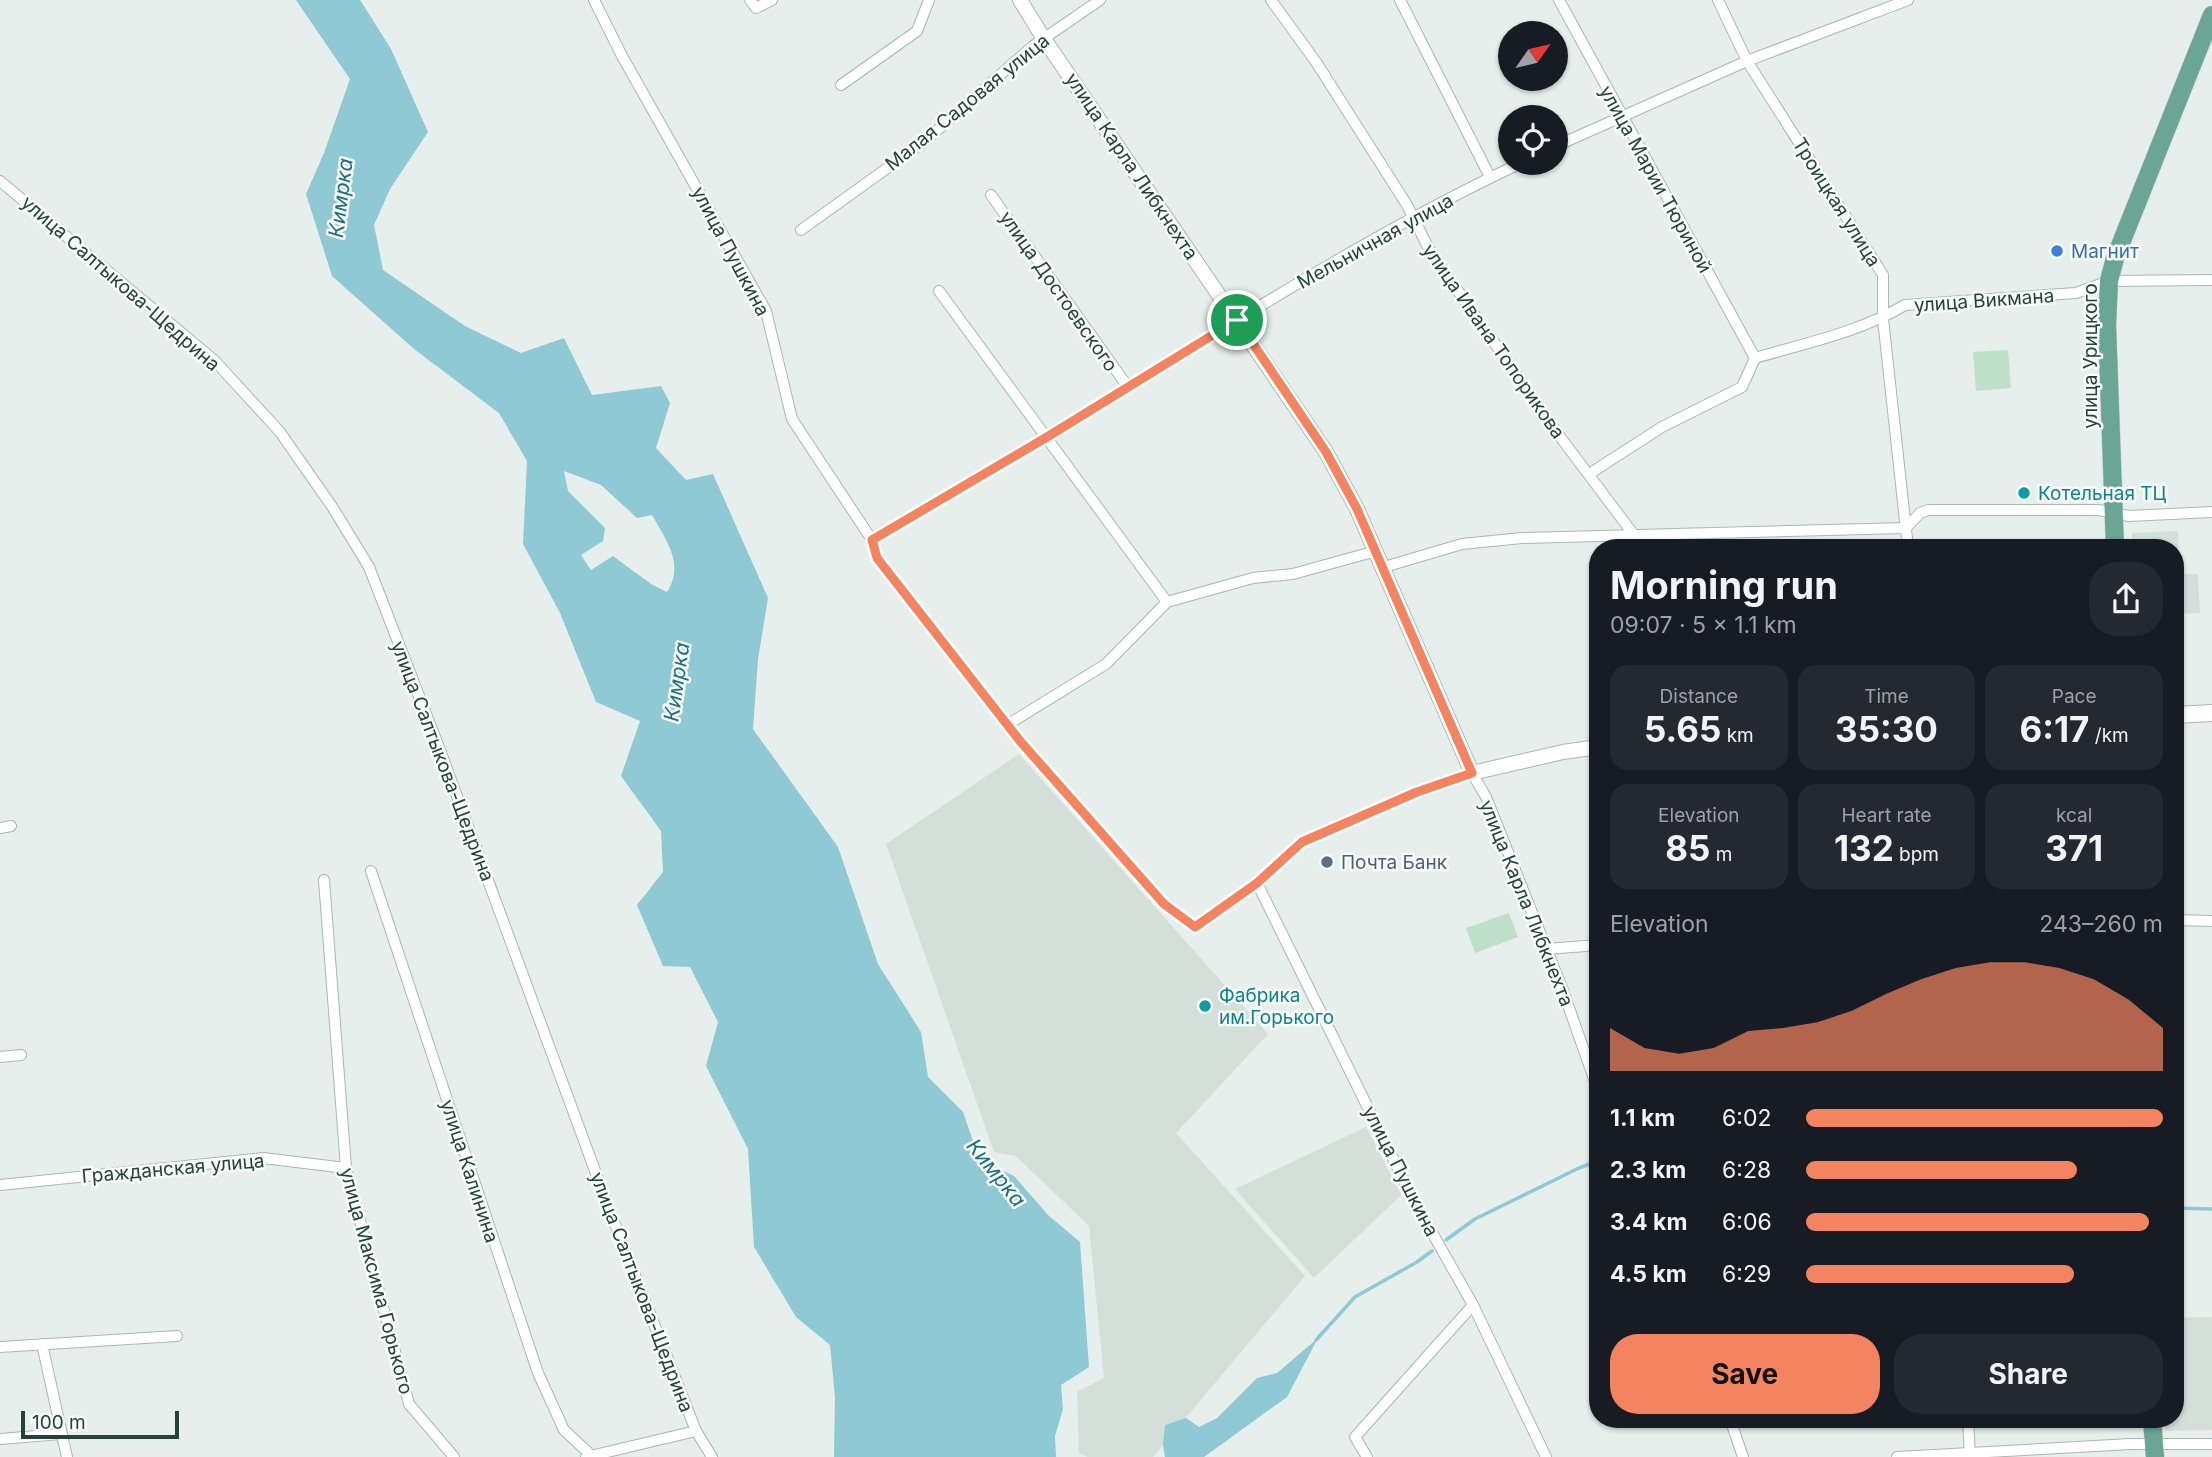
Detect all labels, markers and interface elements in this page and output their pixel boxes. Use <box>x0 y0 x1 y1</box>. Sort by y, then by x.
north arrow <box>1498 21 1568 91</box>
map controls <box>1498 21 1568 175</box>
street label: Малая Садовая улица <box>881 29 1054 176</box>
street label: улица Карла Либкнехта <box>1060 68 1203 264</box>
street label: улица Марии Тюриной <box>1594 82 1717 277</box>
button: locate <box>1498 105 1568 175</box>
street label: Троицкая улица <box>1788 134 1885 271</box>
water label: Кимрка <box>323 157 358 239</box>
street label: улица Пушкина <box>687 183 774 320</box>
street label: Мельничная улица <box>1293 189 1457 294</box>
street label: улица Салтыкова-Щедрина <box>17 191 225 376</box>
street label: улица Достоевского <box>995 207 1123 376</box>
street label: улица Ивана Топорикова <box>1417 239 1570 443</box>
place label: Магнит <box>2071 240 2139 263</box>
marker: Магнит <box>2049 243 2065 259</box>
street label: улица Урицкого <box>2079 283 2102 429</box>
street label: улица Викмана <box>1913 284 2055 317</box>
pin <box>1207 290 1267 350</box>
icon: arrive <box>1218 301 1256 339</box>
place label: Котельная ТЦ <box>2038 482 2167 505</box>
marker: Котельная ТЦ <box>2016 485 2032 501</box>
text: Morning run <box>1610 562 1838 608</box>
button: share <box>2089 562 2163 636</box>
text: 09:07 · 5 × 1.1 km <box>1610 611 1797 639</box>
street label: улица Салтыкова-Щедрина <box>386 638 499 885</box>
water label: Кимрка <box>659 641 694 723</box>
text: Distance <box>1660 685 1738 708</box>
text: Time <box>1864 685 1909 708</box>
text: Pace <box>2052 685 2097 708</box>
text: 5.65 <box>1644 708 1721 750</box>
text: 35:30 <box>1835 708 1938 750</box>
text: 6:17 <box>2020 708 2089 750</box>
text: km <box>1721 724 1754 747</box>
text: /km <box>2089 724 2129 747</box>
street label: улица Карла Либкнехта <box>1475 797 1578 1010</box>
text: Elevation <box>1658 804 1740 827</box>
text: Heart rate <box>1841 804 1931 827</box>
text: kcal <box>2056 804 2092 827</box>
text: 85 <box>1665 827 1710 869</box>
text: 132 <box>1834 827 1894 869</box>
text: 371 <box>2045 827 2103 869</box>
text: m <box>1710 843 1732 866</box>
text: bpm <box>1894 843 1939 866</box>
place label: Почта Банк <box>1341 851 1448 874</box>
marker: Почта Банк <box>1319 854 1335 870</box>
text: Elevation <box>1610 910 1709 938</box>
text: 243–260 m <box>2039 910 2163 938</box>
place label: Фабрика им.Горького <box>1219 984 1334 1029</box>
marker: Фабрика им.Горького <box>1197 998 1213 1014</box>
street label: улица Калинина <box>436 1097 504 1246</box>
street label: улица Пушкина <box>1358 1102 1443 1240</box>
text: 1.1 km <box>1610 1104 1675 1132</box>
text: 6:02 <box>1722 1104 1771 1132</box>
water label: Кимрка <box>962 1134 1031 1212</box>
street label: Гражданская улица <box>81 1149 265 1188</box>
text: 2.3 km <box>1610 1156 1686 1184</box>
text: 6:28 <box>1722 1156 1771 1184</box>
street label: улица Максима Горького <box>335 1165 418 1397</box>
street label: улица Салтыкова-Щедрина <box>585 1169 698 1416</box>
text: 3.4 km <box>1610 1208 1687 1236</box>
text: 6:06 <box>1722 1208 1772 1236</box>
text: 4.5 km <box>1610 1260 1687 1288</box>
text: 6:29 <box>1722 1260 1771 1288</box>
button: Save <box>1610 1334 1880 1414</box>
button: Share <box>1894 1334 2163 1414</box>
scale bar <box>21 1408 178 1440</box>
text: 100 m <box>32 1411 86 1434</box>

